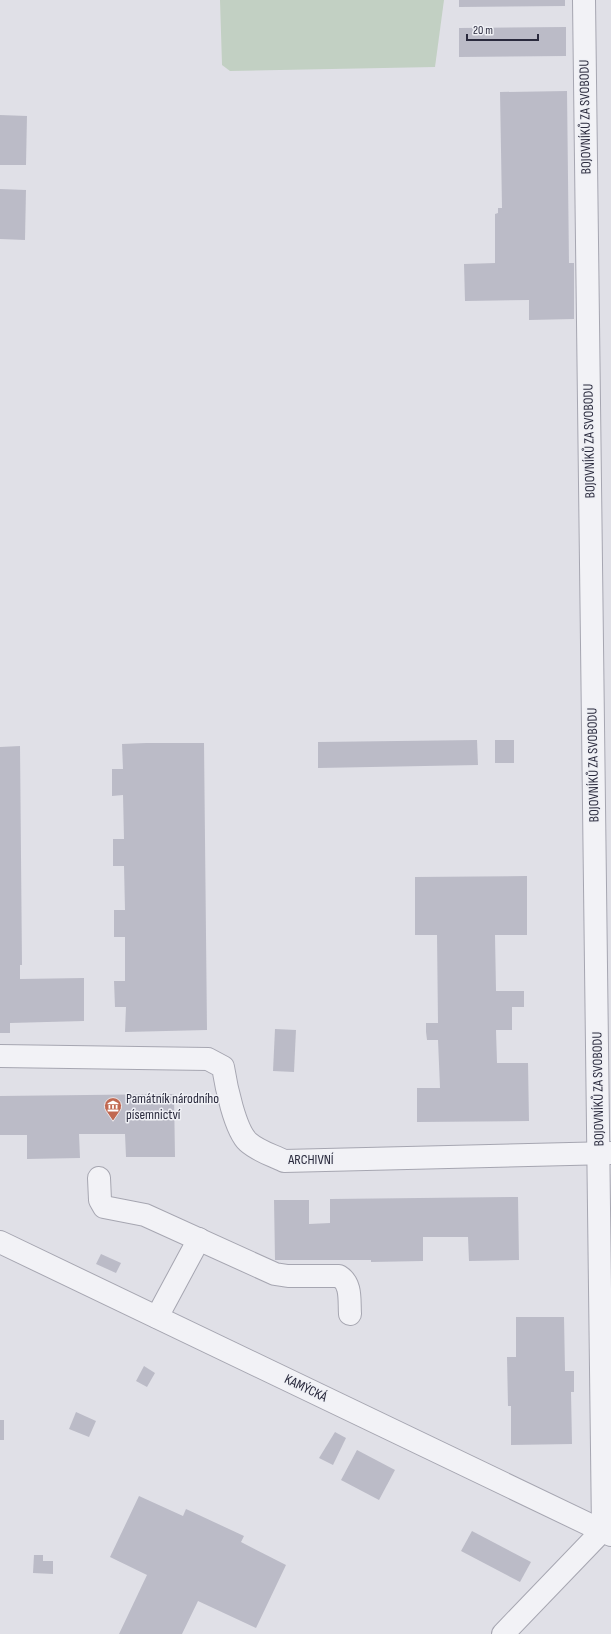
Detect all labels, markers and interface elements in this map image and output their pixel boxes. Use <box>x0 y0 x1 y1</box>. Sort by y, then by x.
scale bar <box>467 16 538 42</box>
text: 20 m <box>473 23 493 38</box>
street label: BOJOVNÍKŮ ZA SVOBODU <box>575 59 594 174</box>
street label: BOJOVNÍKŮ ZA SVOBODU <box>579 383 598 498</box>
street label: BOJOVNÍKŮ ZA SVOBODU <box>583 707 602 822</box>
street label: BOJOVNÍKŮ ZA SVOBODU <box>588 1031 607 1146</box>
place label: Památník národního písemnictví <box>126 1090 219 1123</box>
museum icon: Památník národního písemnictví <box>103 1096 123 1121</box>
street label: ARCHIVNÍ <box>287 1151 334 1168</box>
street label: KAMÝCKÁ <box>282 1370 331 1406</box>

